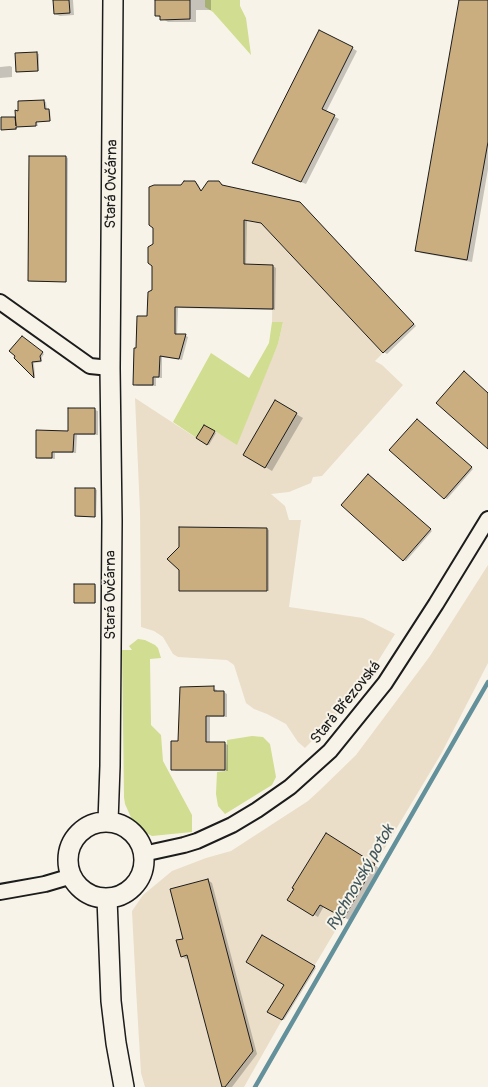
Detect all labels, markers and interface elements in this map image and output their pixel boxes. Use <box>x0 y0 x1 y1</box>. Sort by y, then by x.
street label: Stará Ovčárna <box>102 139 122 229</box>
street label: Stará Ovčárna <box>102 550 120 640</box>
street label: Stará Březovská <box>307 658 385 748</box>
water label: Rychnovský potok <box>323 822 399 934</box>

